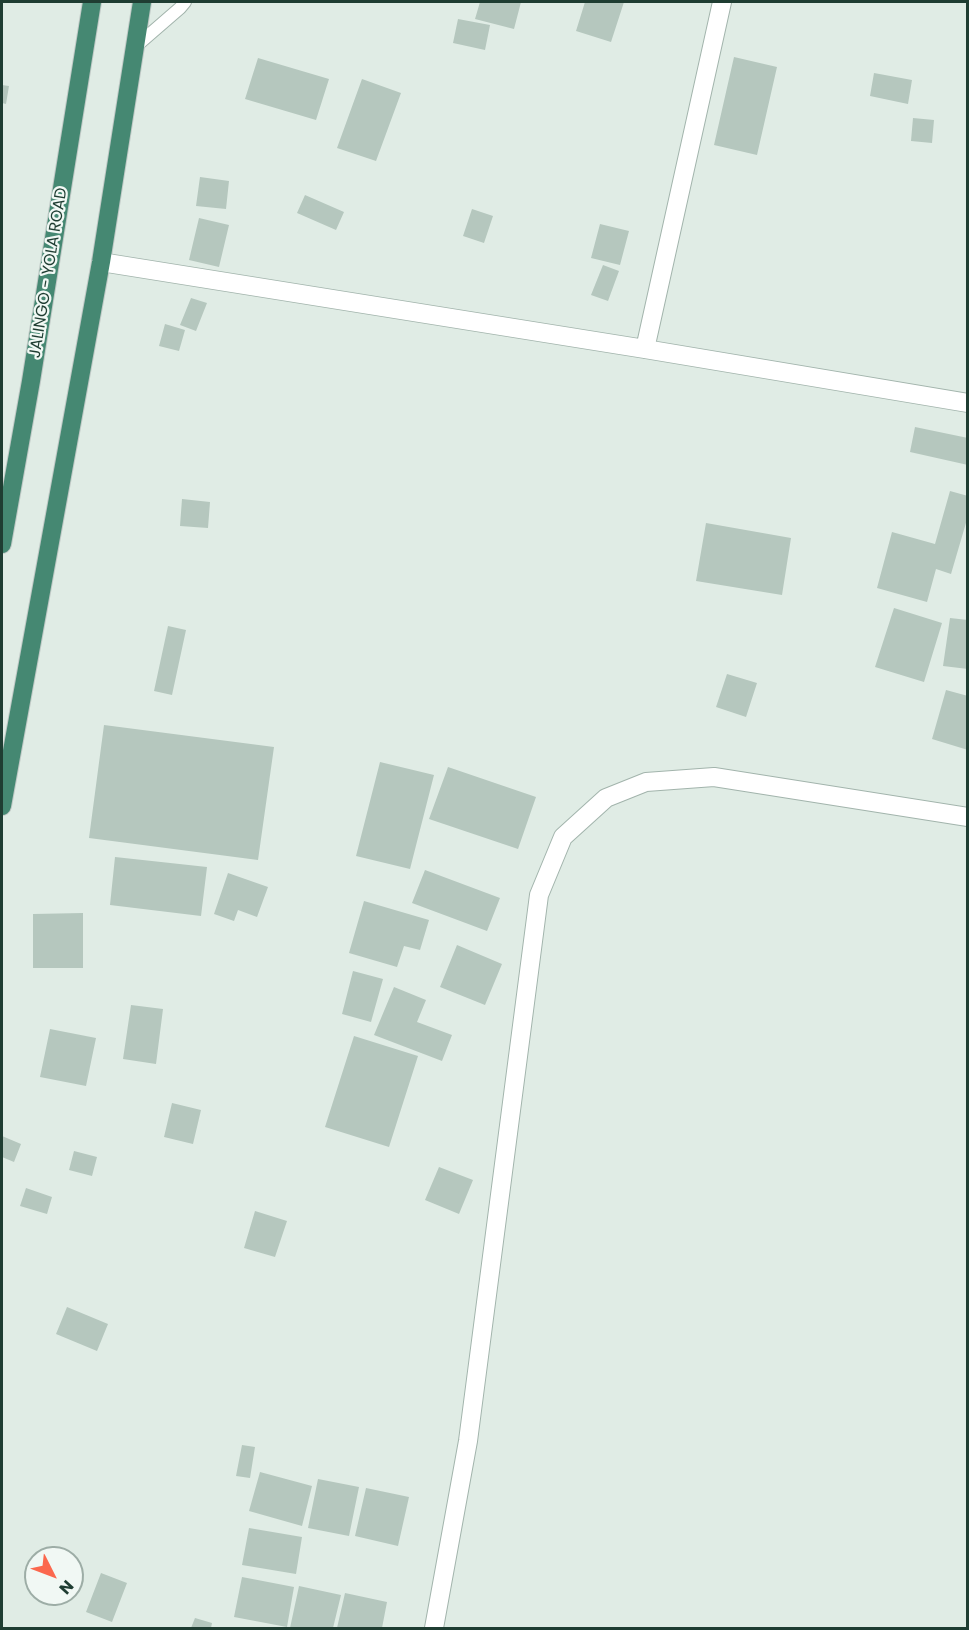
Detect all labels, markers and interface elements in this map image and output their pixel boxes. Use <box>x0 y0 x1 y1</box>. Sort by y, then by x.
street label: JALINGO - YOLA ROAD <box>26 187 72 359</box>
north arrow <box>24 1546 84 1606</box>
text: N <box>54 1575 79 1599</box>

